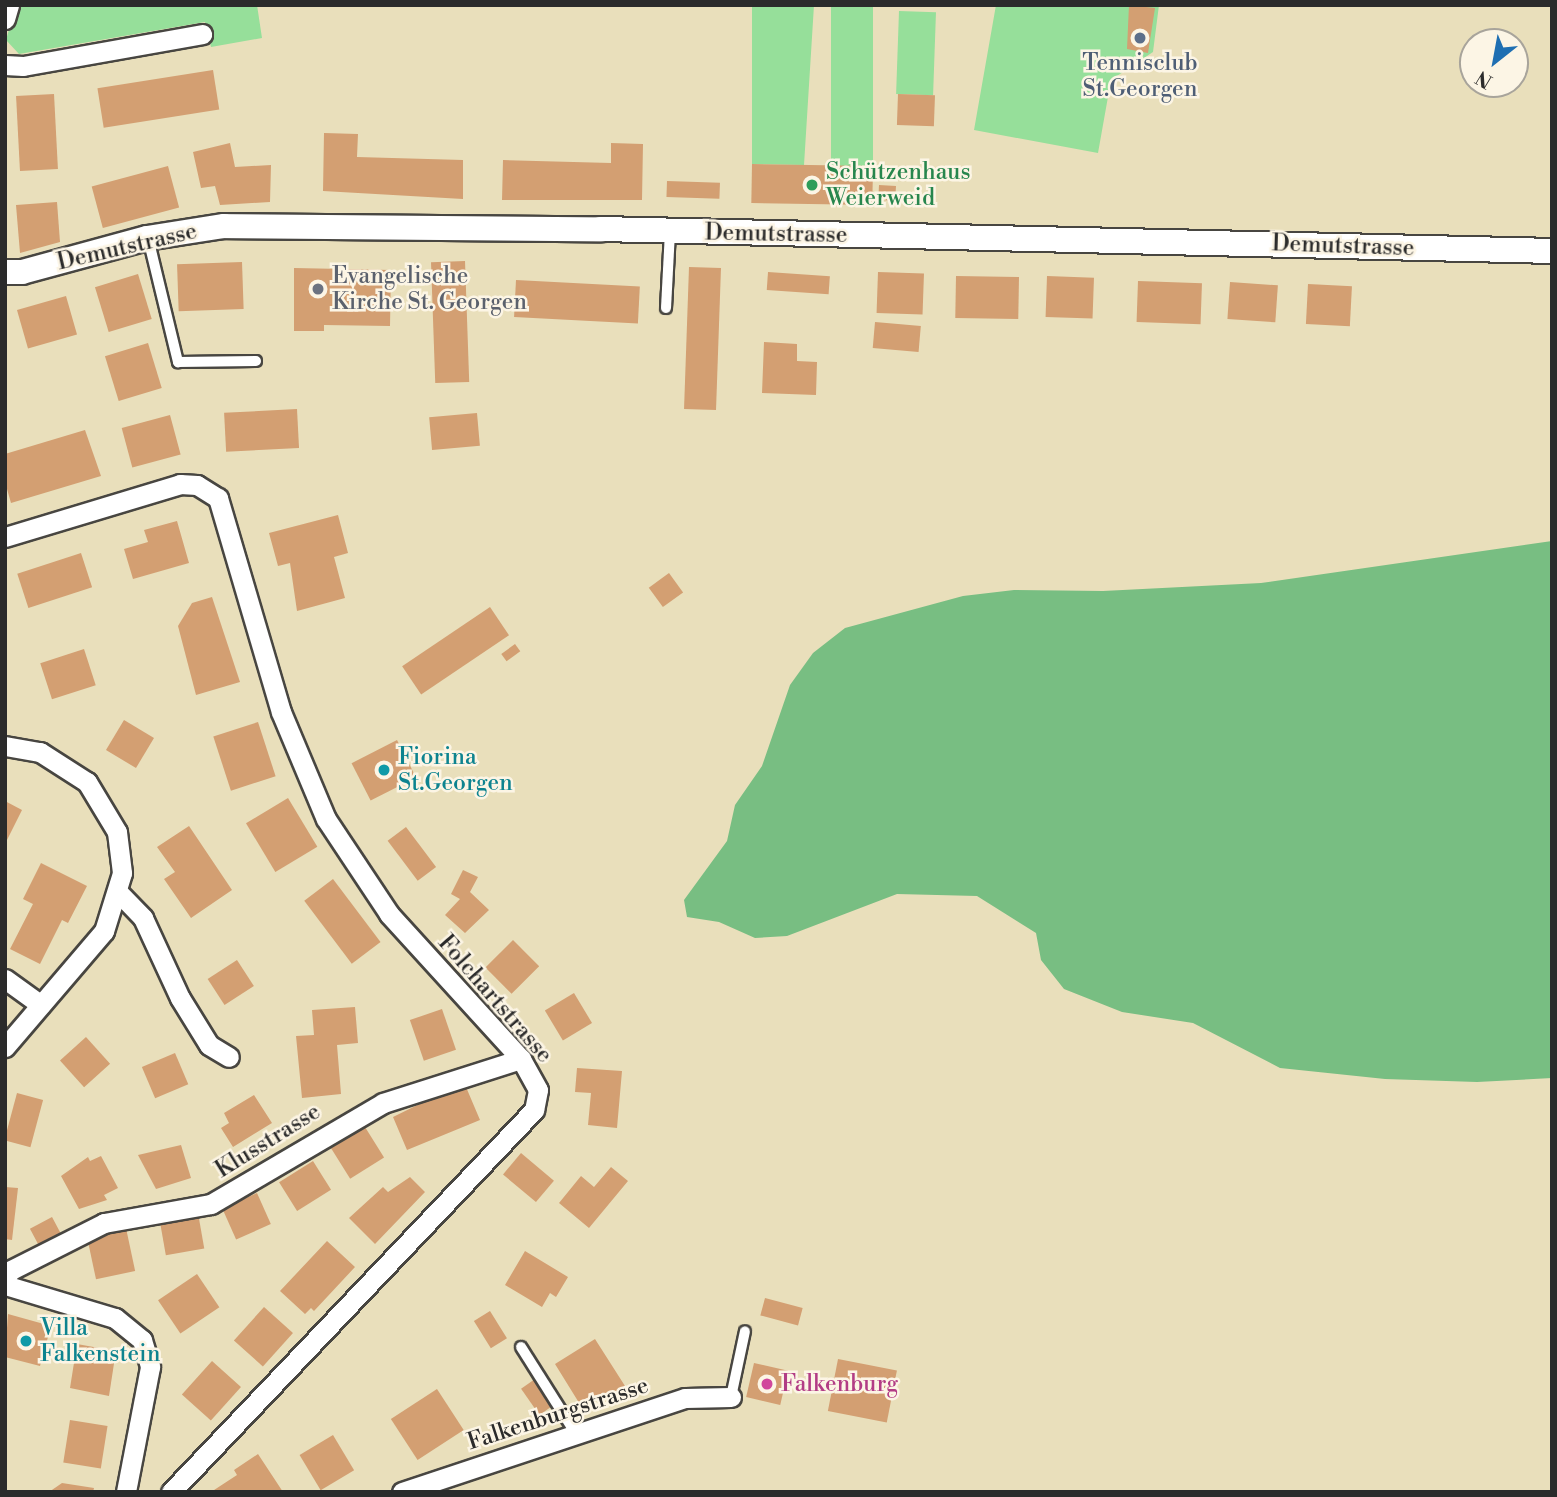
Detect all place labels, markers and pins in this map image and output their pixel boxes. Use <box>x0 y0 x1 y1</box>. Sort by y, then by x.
marker: Tennisclub St.Georgen <box>1132 30 1148 46</box>
place label: Tennisclub St.Georgen <box>1082 49 1198 103</box>
place label: Schützenhaus Weierweid <box>826 158 970 212</box>
marker: Schützenhaus Weierweid <box>804 177 820 193</box>
place label: Evangelische Kirche St. Georgen <box>332 262 527 316</box>
marker: Evangelische Kirche St. Georgen <box>310 281 326 297</box>
place label: Fiorina St.Georgen <box>398 743 513 797</box>
marker: Fiorina St.Georgen <box>376 762 392 778</box>
place label: Villa Falkenstein <box>40 1314 160 1368</box>
marker: Villa Falkenstein <box>18 1333 34 1349</box>
place label: Falkenburg <box>781 1370 898 1398</box>
marker: Falkenburg <box>759 1376 775 1392</box>

